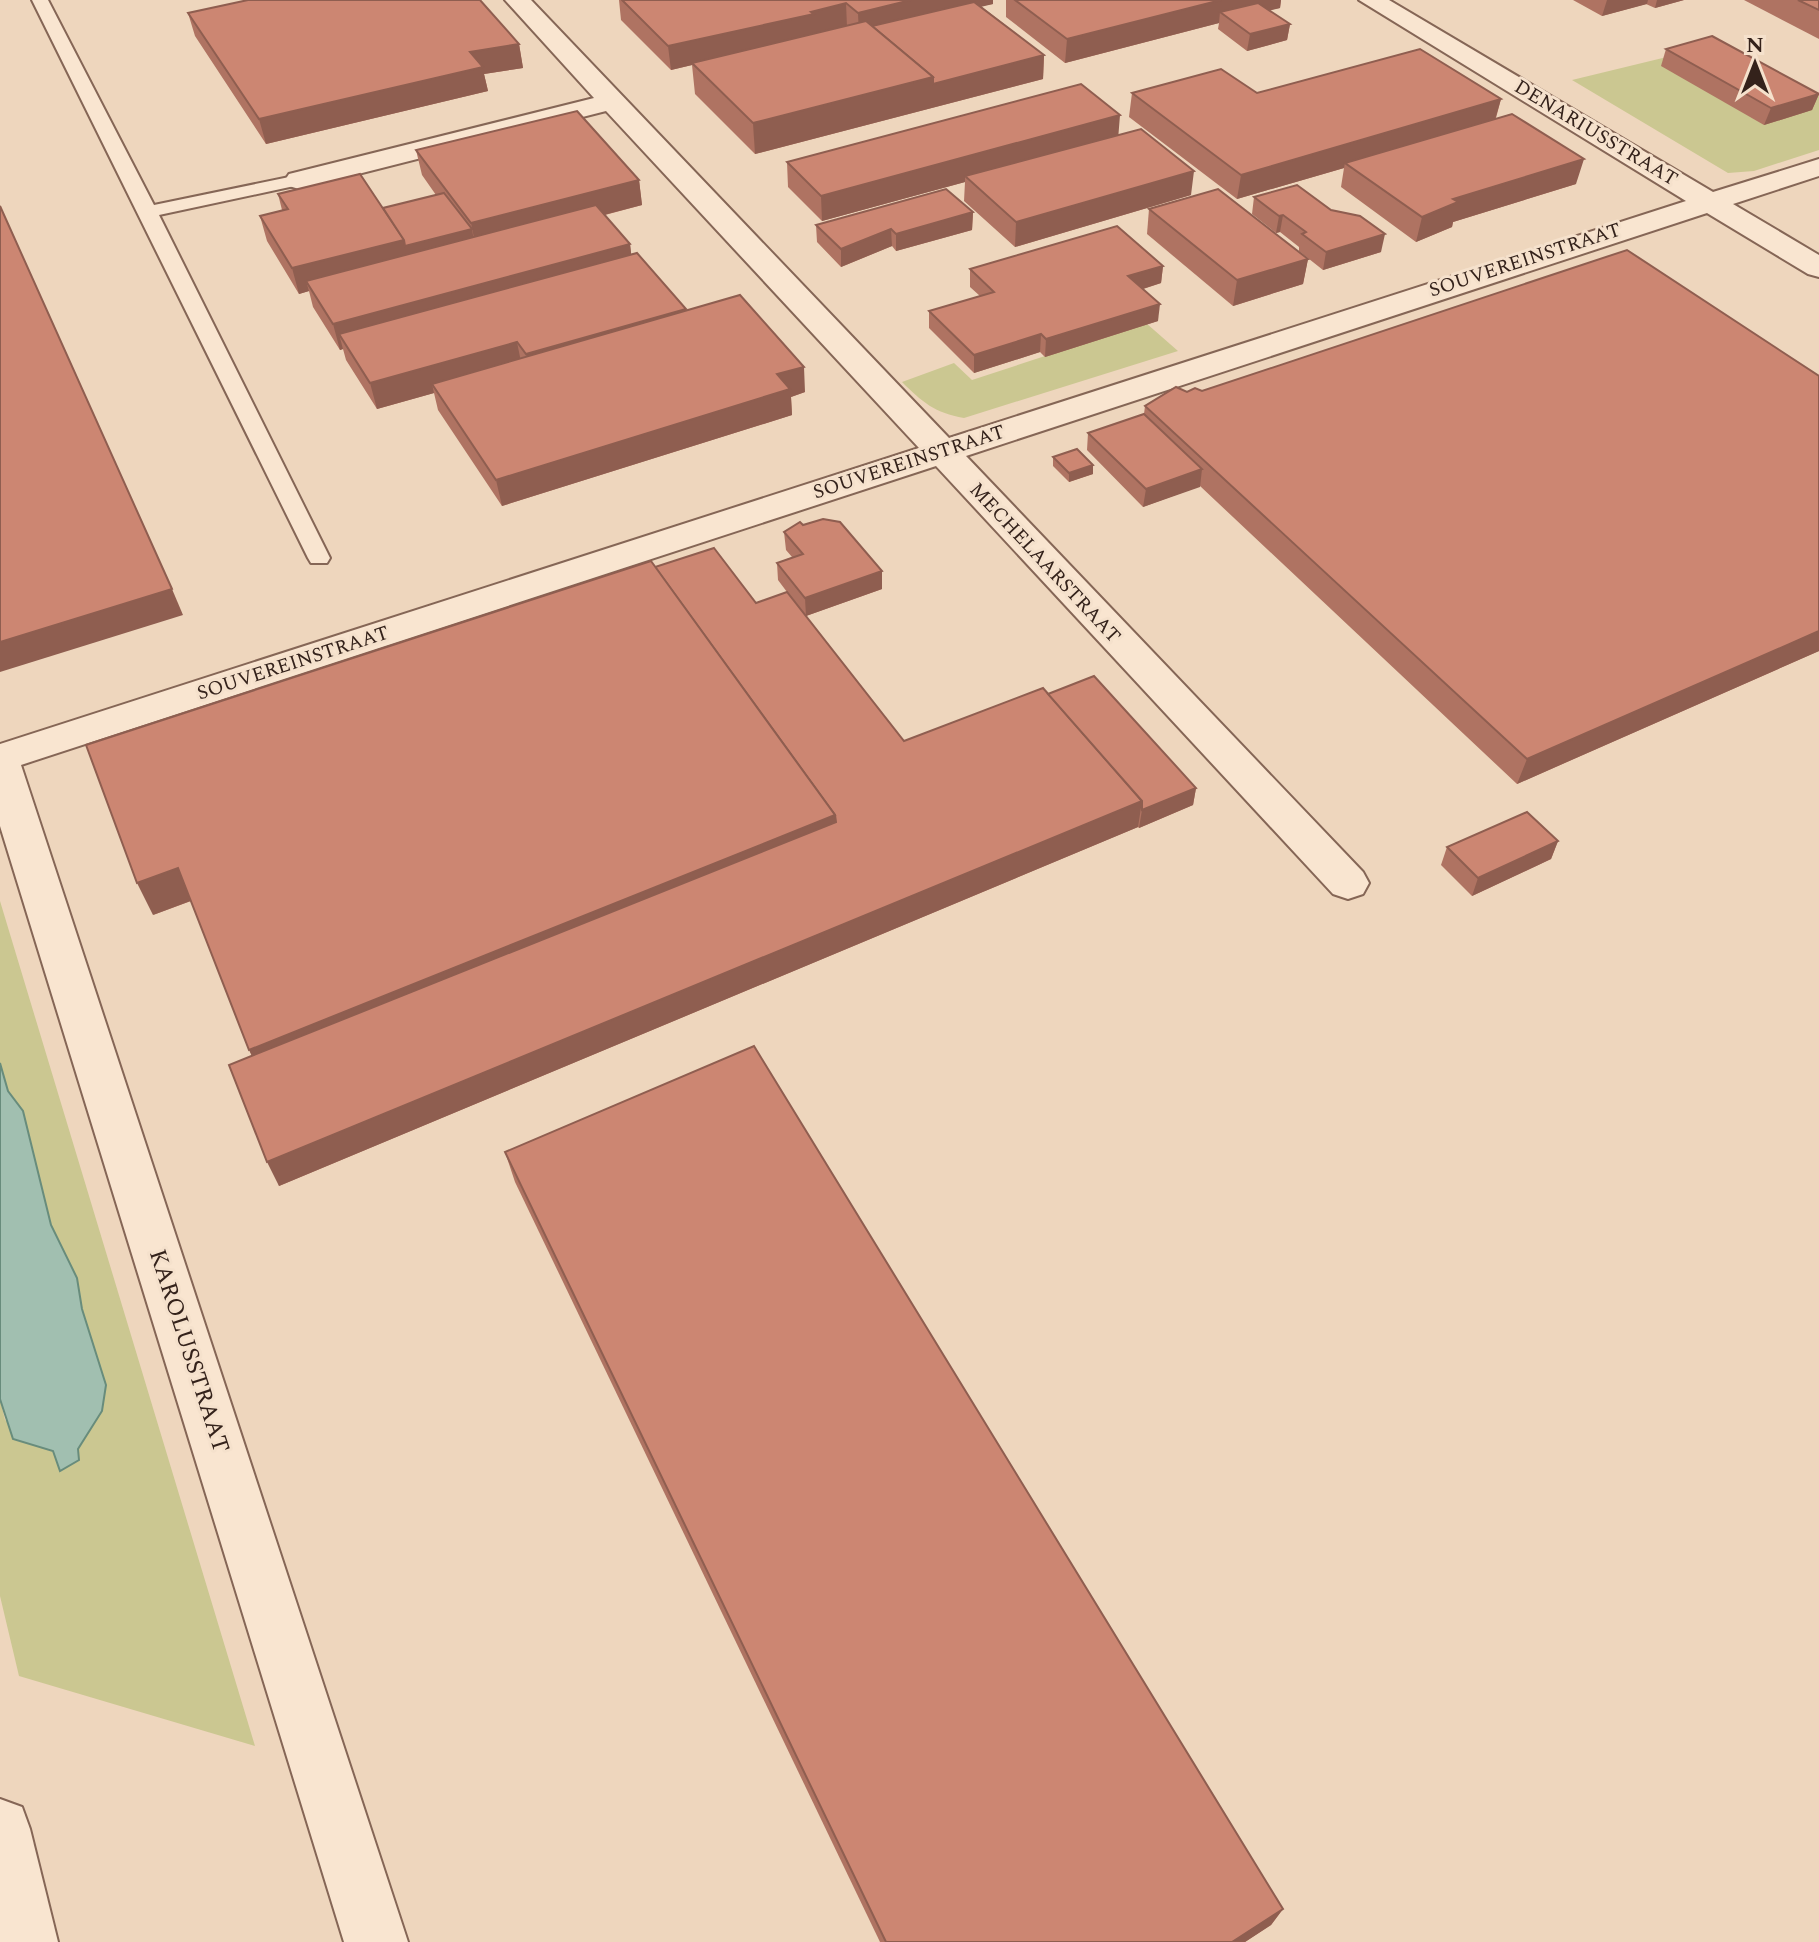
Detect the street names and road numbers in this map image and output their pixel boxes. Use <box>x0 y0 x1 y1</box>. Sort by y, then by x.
street label: DENARIUSSTRAAT <box>1508 72 1684 194</box>
street label: SOUVEREINSTRAAT <box>1425 215 1625 305</box>
street label: SOUVEREINSTRAAT <box>809 417 1009 507</box>
street label: MECHELAARSTRAAT <box>962 476 1128 650</box>
street label: SOUVEREINSTRAAT <box>193 618 393 708</box>
street label: KAROLUSSTRAAT <box>139 1245 239 1457</box>

